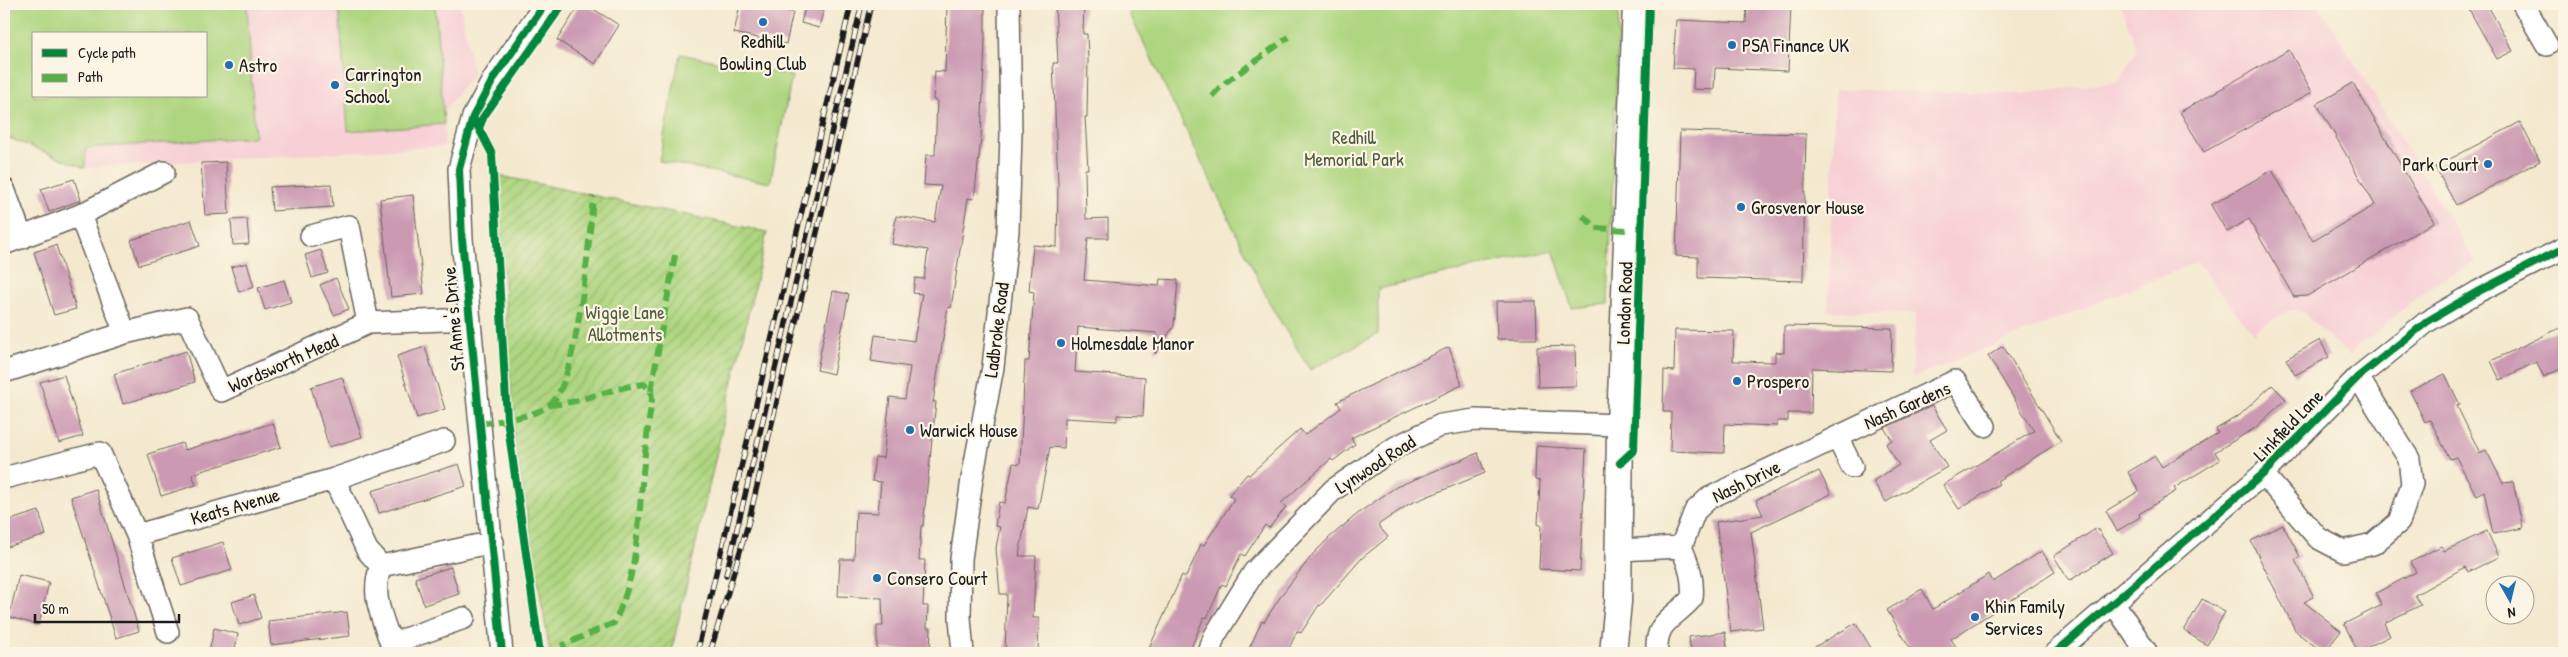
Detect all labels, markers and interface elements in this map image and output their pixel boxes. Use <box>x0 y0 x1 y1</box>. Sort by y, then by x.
marker: Redhill Bowling Club <box>757 16 769 28</box>
place label: Redhill Bowling Club <box>719 28 807 76</box>
legend <box>32 32 208 98</box>
place label: PSA Finance UK <box>1742 32 1849 58</box>
marker: PSA Finance UK <box>1726 39 1738 51</box>
text: Cycle path <box>78 42 136 63</box>
place label: Astro <box>239 52 277 78</box>
marker: Astro <box>223 59 235 71</box>
place label: Carrington School <box>345 61 422 109</box>
text: Path <box>78 66 103 87</box>
marker: Carrington School <box>329 79 341 91</box>
park label: Redhill Memorial Park <box>1304 124 1404 172</box>
place label: Park Court <box>2402 151 2478 177</box>
marker: Park Court <box>2482 158 2494 170</box>
place label: Grosvenor House <box>1751 194 1865 220</box>
marker: Grosvenor House <box>1735 201 1747 213</box>
street label: London Road <box>1610 261 1638 345</box>
street label: St Anne's Drive <box>435 266 470 372</box>
street label: Ladbroke Road <box>977 280 1015 379</box>
park label: Wiggie Lane Allotments <box>585 299 665 347</box>
street label: Wordsworth Mead <box>224 327 343 399</box>
place label: Holmesdale Manor <box>1071 330 1195 356</box>
marker: Holmesdale Manor <box>1055 337 1067 349</box>
place label: Prospero <box>1747 368 1809 394</box>
street label: Nash Gardens <box>1860 374 1954 436</box>
marker: Prospero <box>1731 375 1743 387</box>
street label: Linkfield Lane <box>2247 383 2329 467</box>
place label: Warwick House <box>920 417 1019 443</box>
marker: Warwick House <box>904 424 916 436</box>
street label: Lynwood Road <box>1330 428 1421 500</box>
street label: Nash Drive <box>1708 453 1785 509</box>
street label: Keats Avenue <box>188 481 283 531</box>
place label: Consero Court <box>887 565 988 591</box>
marker: Consero Court <box>871 572 883 584</box>
north arrow <box>2486 574 2536 624</box>
scale bar <box>35 592 179 624</box>
place label: Khin Family Services <box>1985 593 2065 641</box>
text: 50 m <box>42 598 69 619</box>
text: N <box>2506 603 2517 623</box>
marker: Khin Family Services <box>1969 611 1981 623</box>

